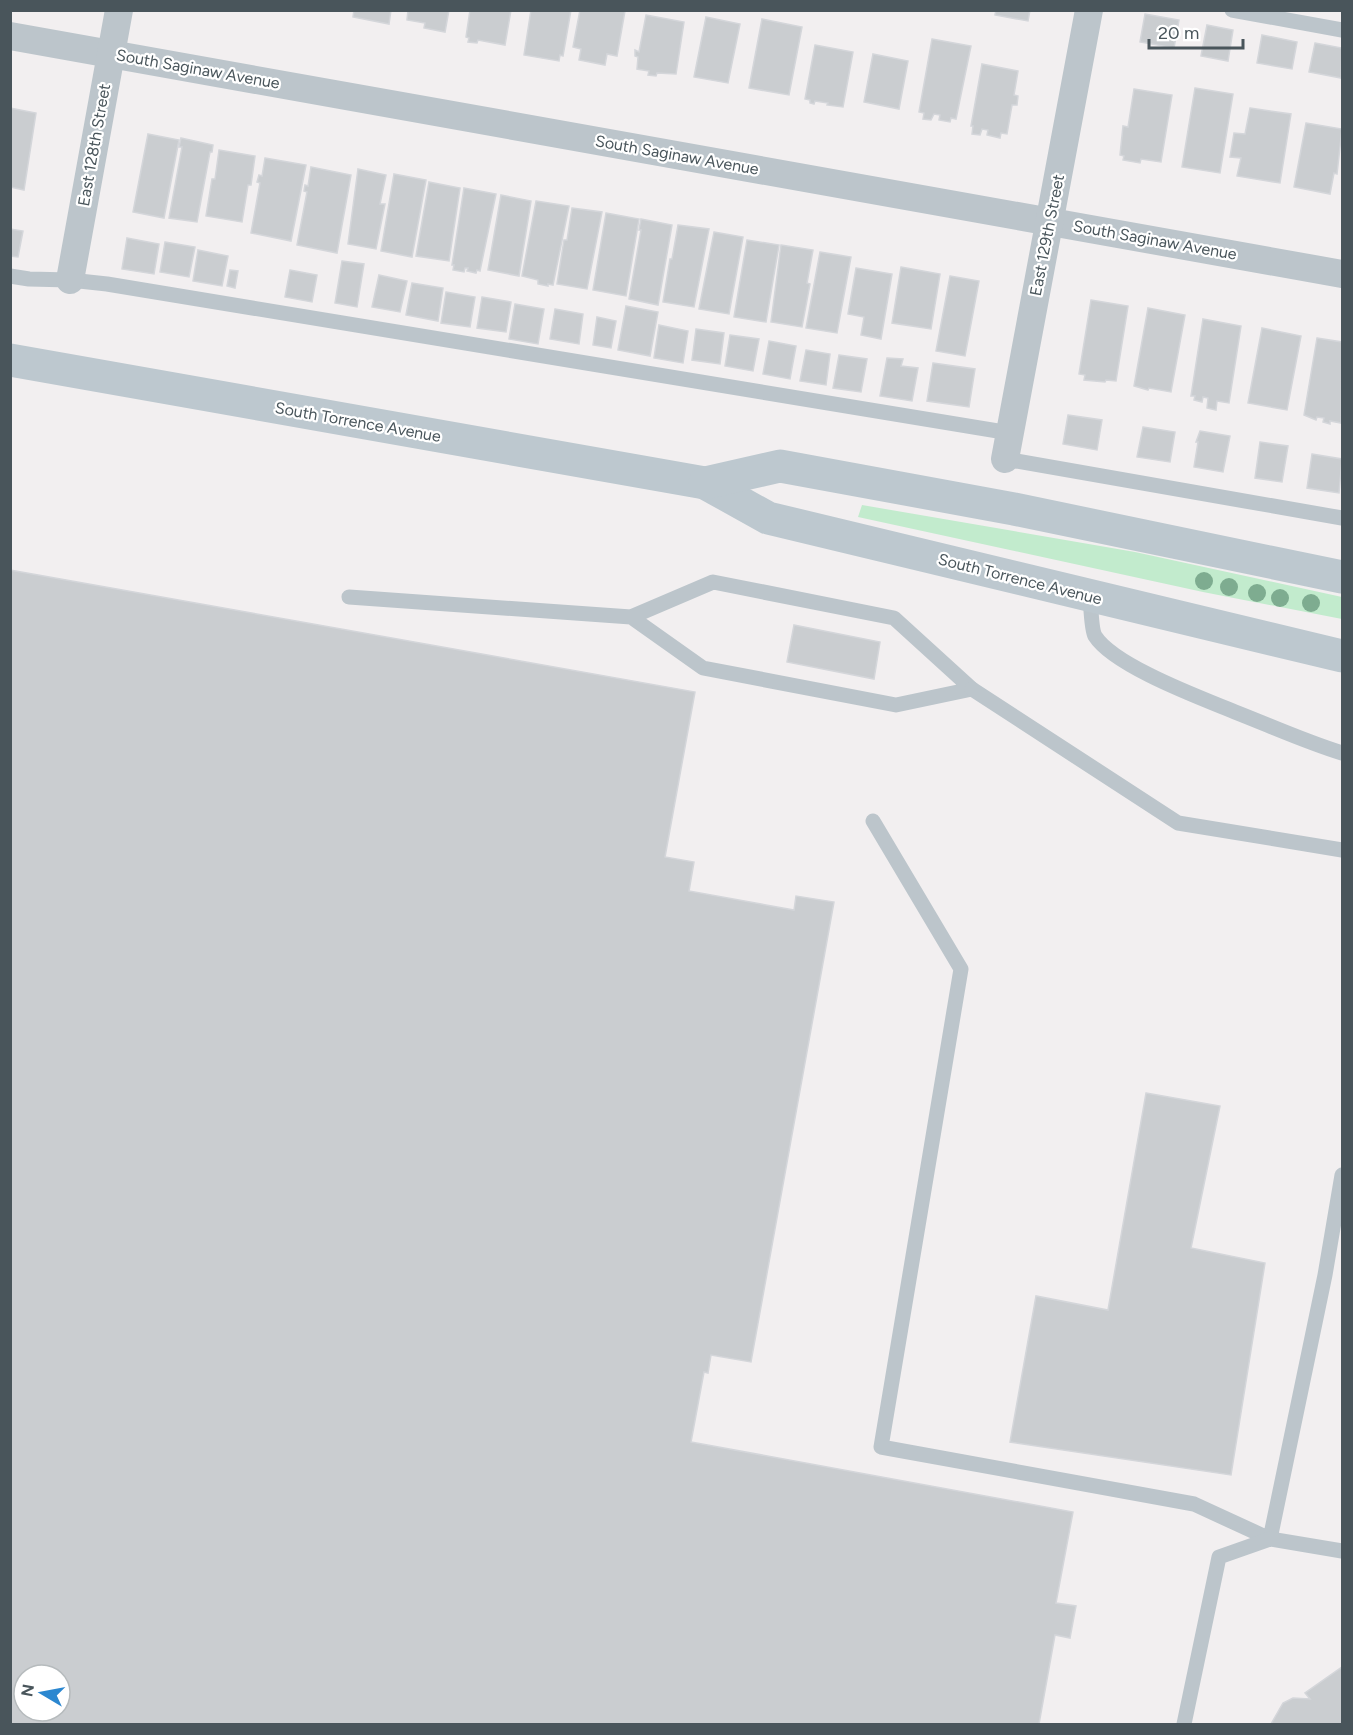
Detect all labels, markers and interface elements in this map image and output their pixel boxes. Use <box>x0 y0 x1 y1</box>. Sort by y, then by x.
scale bar <box>1149 12 1244 50</box>
text: 20 m <box>1158 22 1199 44</box>
street label: South Saginaw Avenue <box>115 45 281 93</box>
street label: East 128th Street <box>74 82 114 208</box>
street label: South Saginaw Avenue <box>594 131 760 179</box>
street label: East 129th Street <box>1026 173 1068 297</box>
street label: South Saginaw Avenue <box>1072 216 1238 264</box>
street label: South Torrence Avenue <box>274 398 443 446</box>
street label: South Torrence Avenue <box>936 549 1104 609</box>
north arrow <box>12 1663 72 1723</box>
text: N <box>17 1683 38 1698</box>

